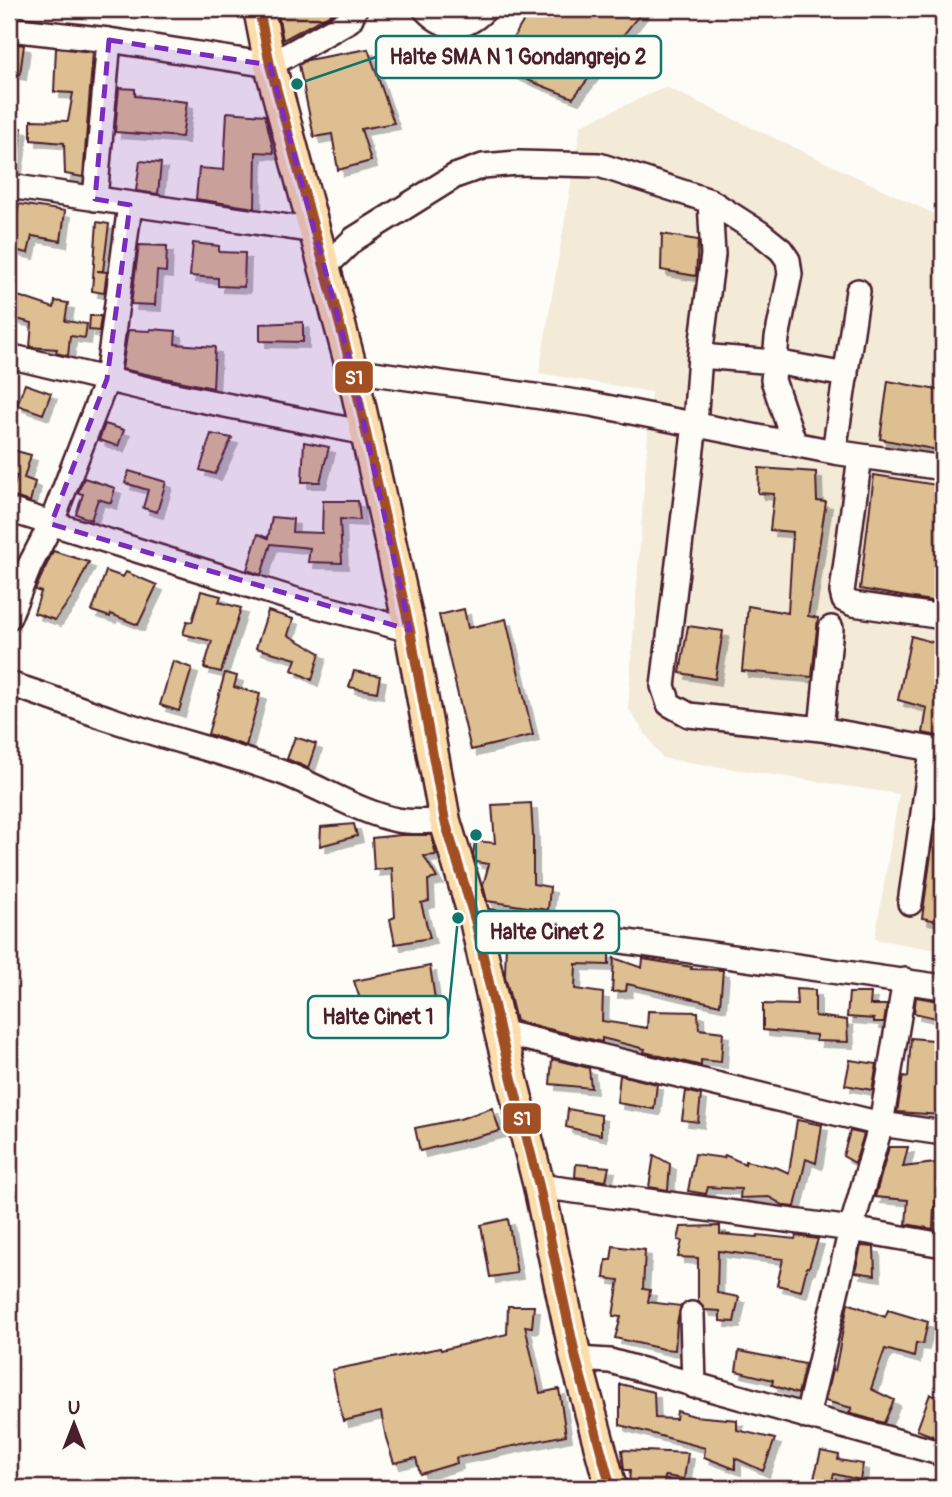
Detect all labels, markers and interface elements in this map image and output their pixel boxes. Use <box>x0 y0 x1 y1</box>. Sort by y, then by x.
callout: Halte SMA N 1 Gondangrejo 2 <box>376 36 661 78</box>
text: Halte SMA N 1 Gondangrejo 2 <box>389 44 647 71</box>
line badge: S1 <box>334 360 374 394</box>
text: S1 <box>345 366 363 390</box>
callout: Halte Cinet 2 <box>476 911 619 953</box>
text: Halte Cinet 2 <box>490 919 605 946</box>
callout: Halte Cinet 1 <box>308 996 448 1038</box>
text: Halte Cinet 1 <box>322 1004 434 1031</box>
line badge: S1 <box>502 1102 542 1135</box>
text: S1 <box>513 1107 531 1131</box>
north arrow <box>38 1388 108 1458</box>
text: U <box>68 1396 80 1420</box>

